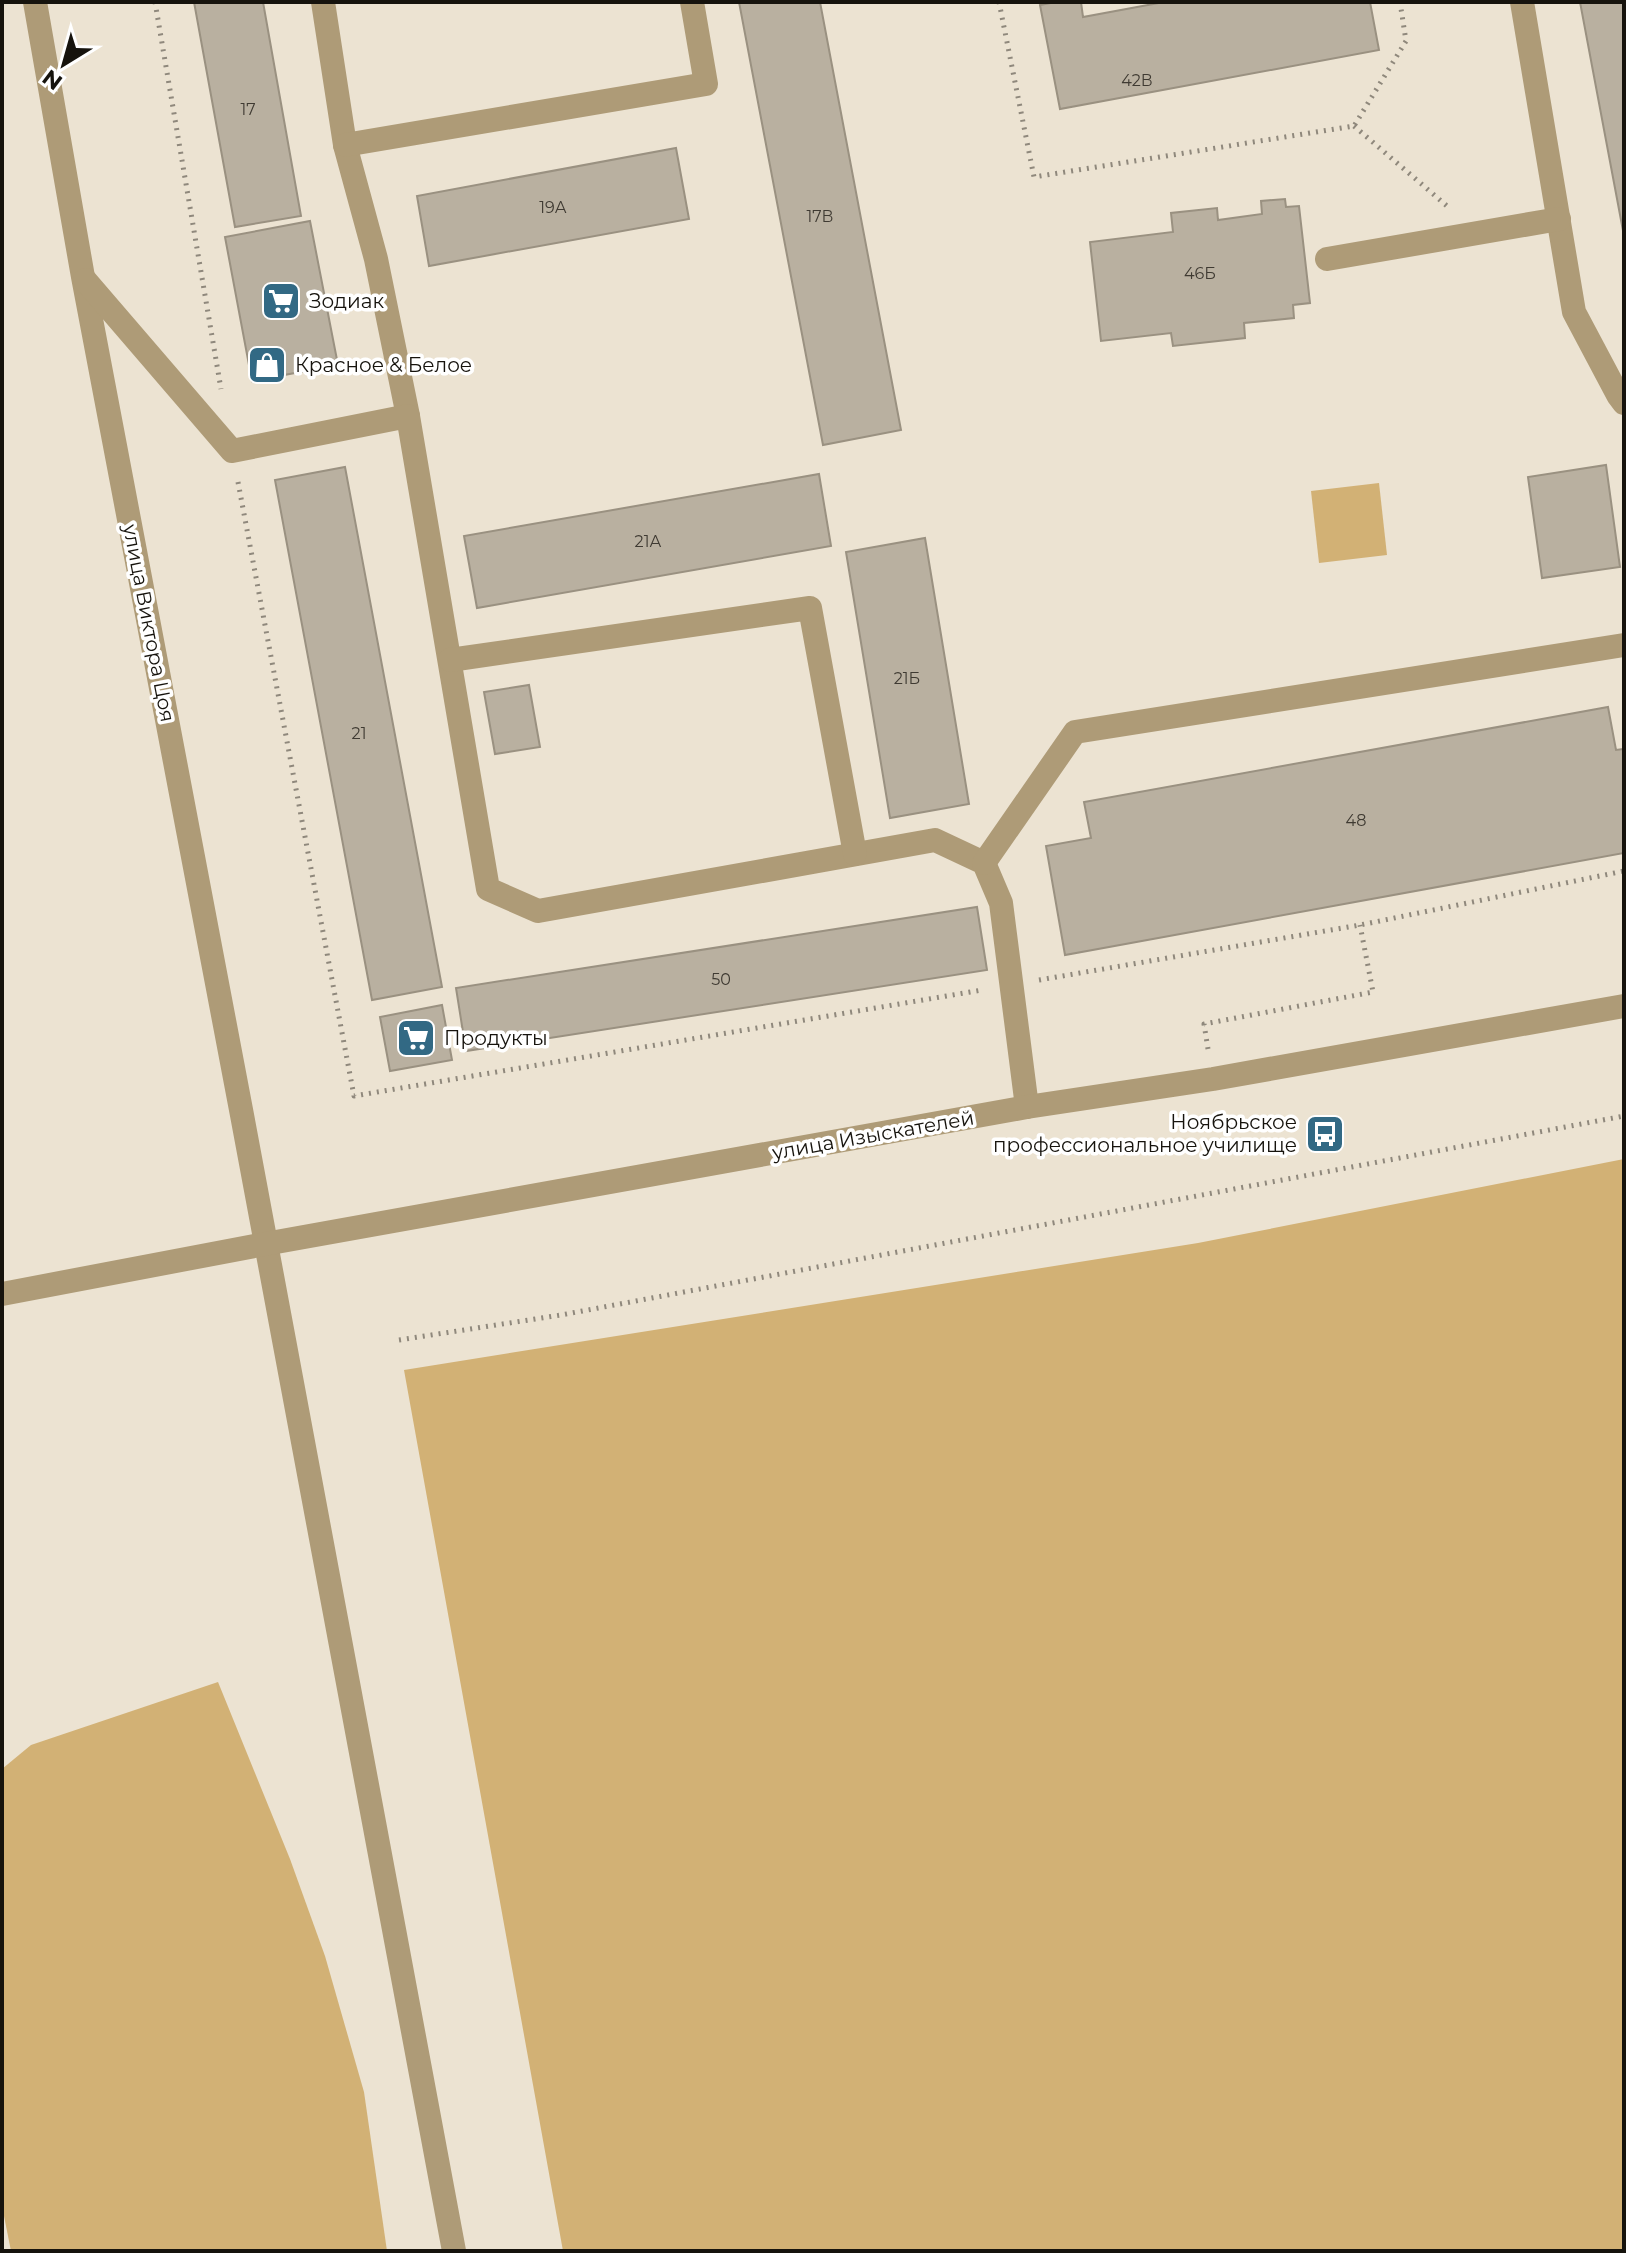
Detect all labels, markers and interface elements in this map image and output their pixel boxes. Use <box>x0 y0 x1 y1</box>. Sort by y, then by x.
north arrow <box>24 24 104 104</box>
text: N <box>37 63 67 96</box>
house number: 42В <box>1121 71 1153 90</box>
house number: 17 <box>240 100 256 119</box>
house number: 19А <box>539 198 567 217</box>
house number: 17В <box>806 207 834 226</box>
house number: 46Б <box>1184 264 1216 283</box>
supermarket icon: Зодиак <box>260 280 302 322</box>
place label: Зодиак <box>309 289 385 313</box>
shop icon: Красное & Белое <box>246 344 288 386</box>
place label: Красное & Белое <box>295 353 472 377</box>
street label: улица Виктора Цоя <box>118 521 180 724</box>
house number: 21А <box>635 532 661 551</box>
house number: 21Б <box>894 669 920 688</box>
house number: 21 <box>352 724 366 743</box>
house number: 48 <box>1346 811 1366 830</box>
house number: 50 <box>711 970 731 989</box>
supermarket icon: Продукты <box>395 1017 437 1059</box>
place label: Продукты <box>444 1026 548 1050</box>
street label: улица Изыскателей <box>769 1105 976 1165</box>
place label: Ноябрьское профессиональное училище <box>993 1110 1297 1157</box>
bus stop icon: Ноябрьское профессиональное училище <box>1304 1113 1346 1155</box>

